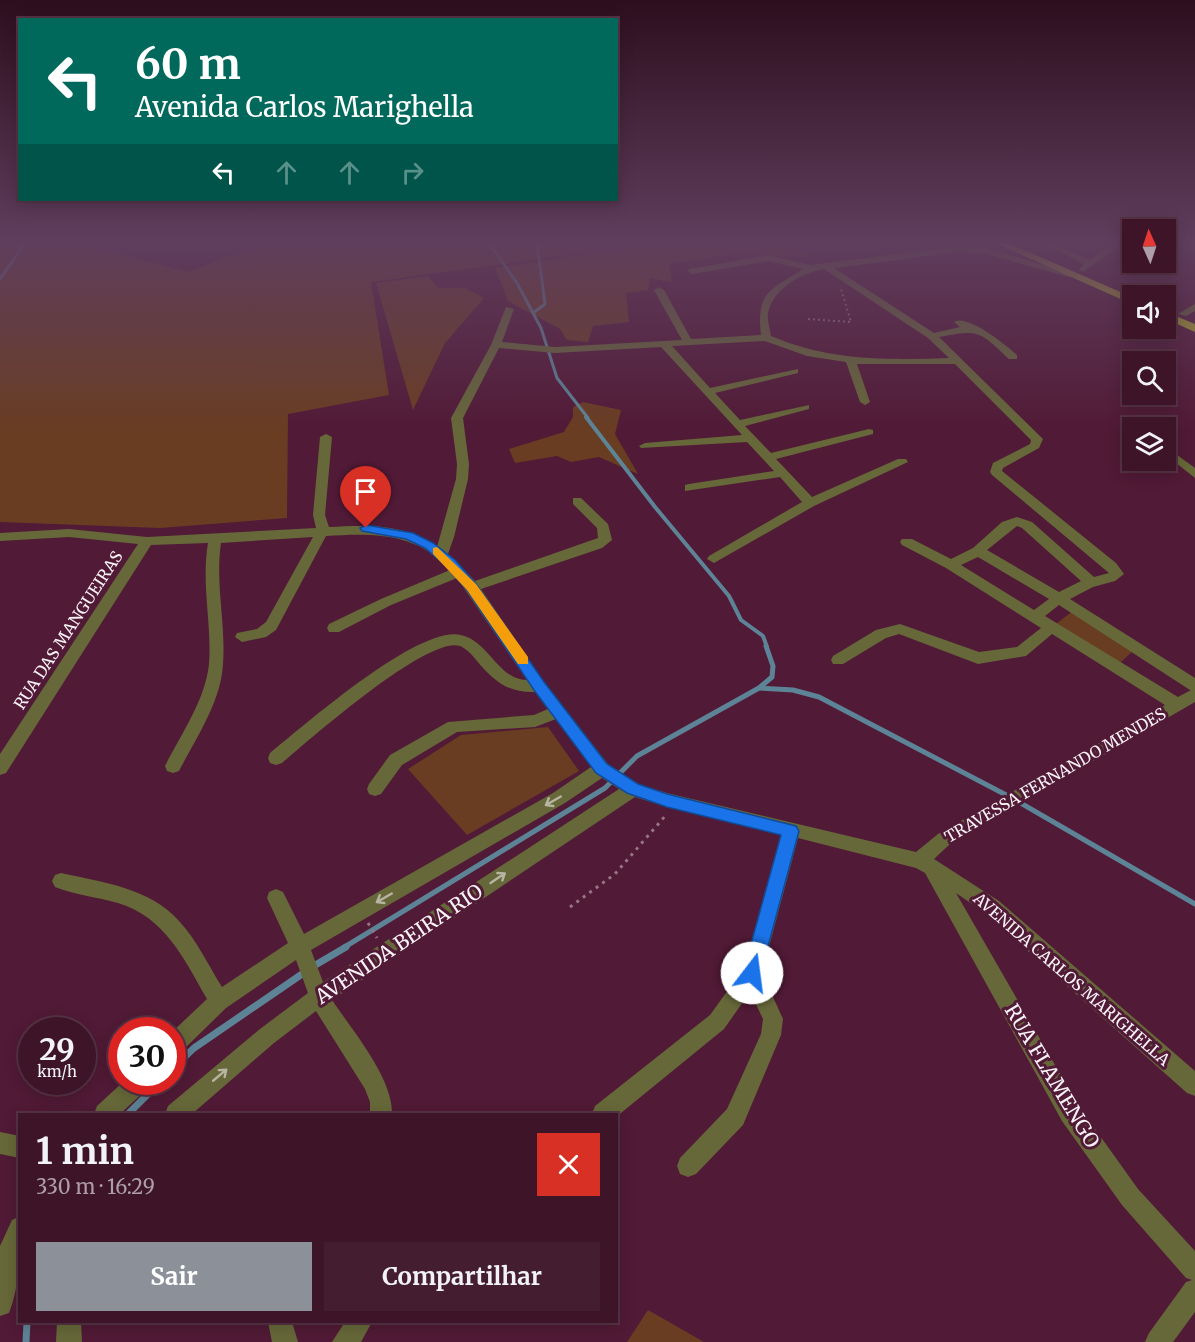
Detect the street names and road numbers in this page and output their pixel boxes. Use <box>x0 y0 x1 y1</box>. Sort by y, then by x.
street label: RUA DAS MANGUEIRAS <box>9 547 127 713</box>
street label: TRAVESSA FERNANDO MENDES <box>941 703 1169 847</box>
street label: AVENIDA BEIRA RIO <box>309 878 487 1010</box>
street label: AVENIDA CARLOS MARIGHELLA <box>969 888 1175 1070</box>
street label: RUA FLAMENGO <box>1000 999 1105 1152</box>

